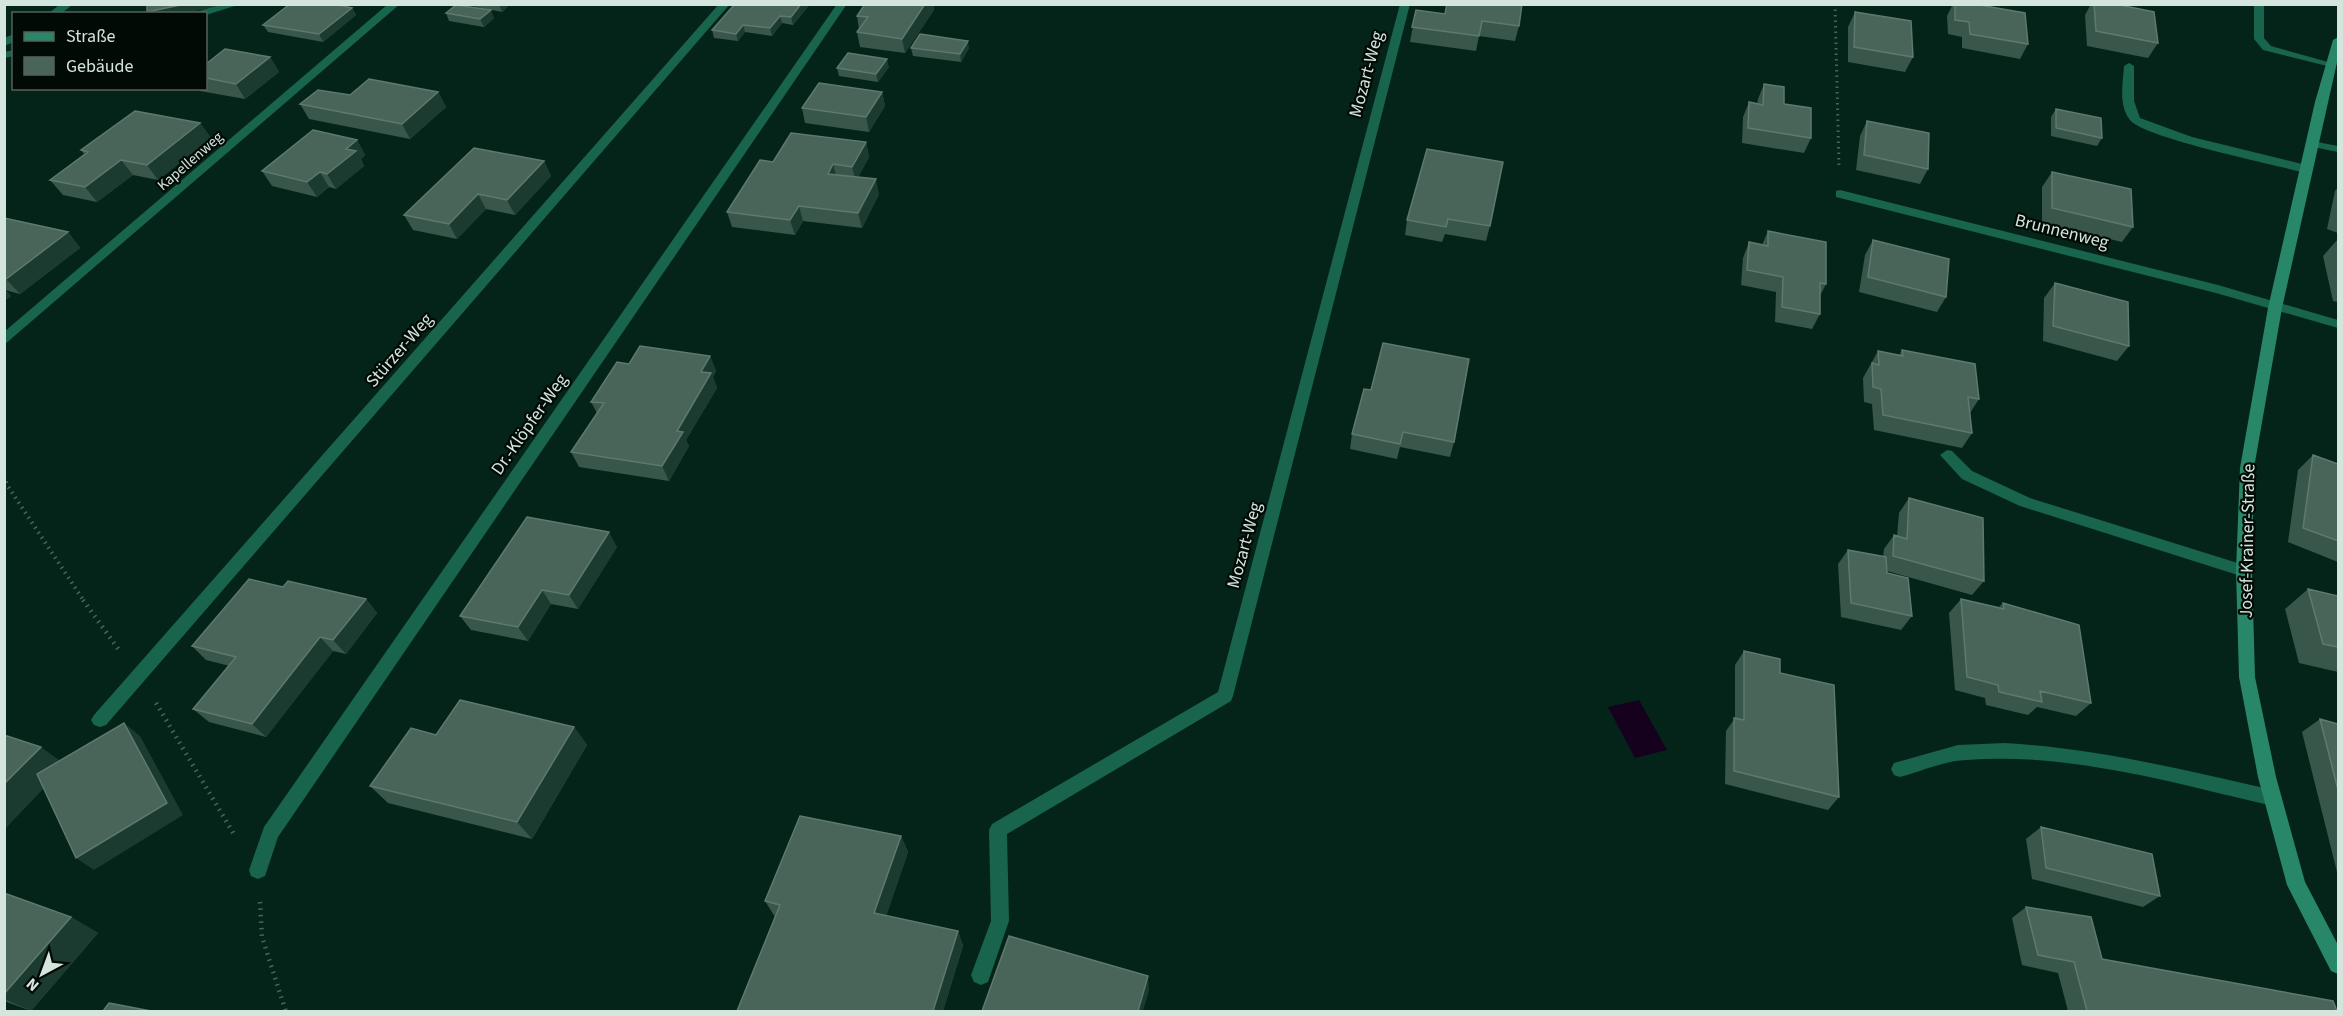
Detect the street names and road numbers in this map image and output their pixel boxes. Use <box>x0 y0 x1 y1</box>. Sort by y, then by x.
street label: Mozart-Weg <box>1343 28 1390 120</box>
street label: Kapellenweg <box>153 127 228 196</box>
street label: Brunnenweg <box>2012 208 2111 255</box>
street label: Stürzer-Weg <box>360 308 439 393</box>
street label: Dr.-Klöpfer-Weg <box>485 369 574 480</box>
street label: Josef-Krainer-Straße <box>2234 464 2261 618</box>
street label: Mozart-Weg <box>1221 499 1268 591</box>

